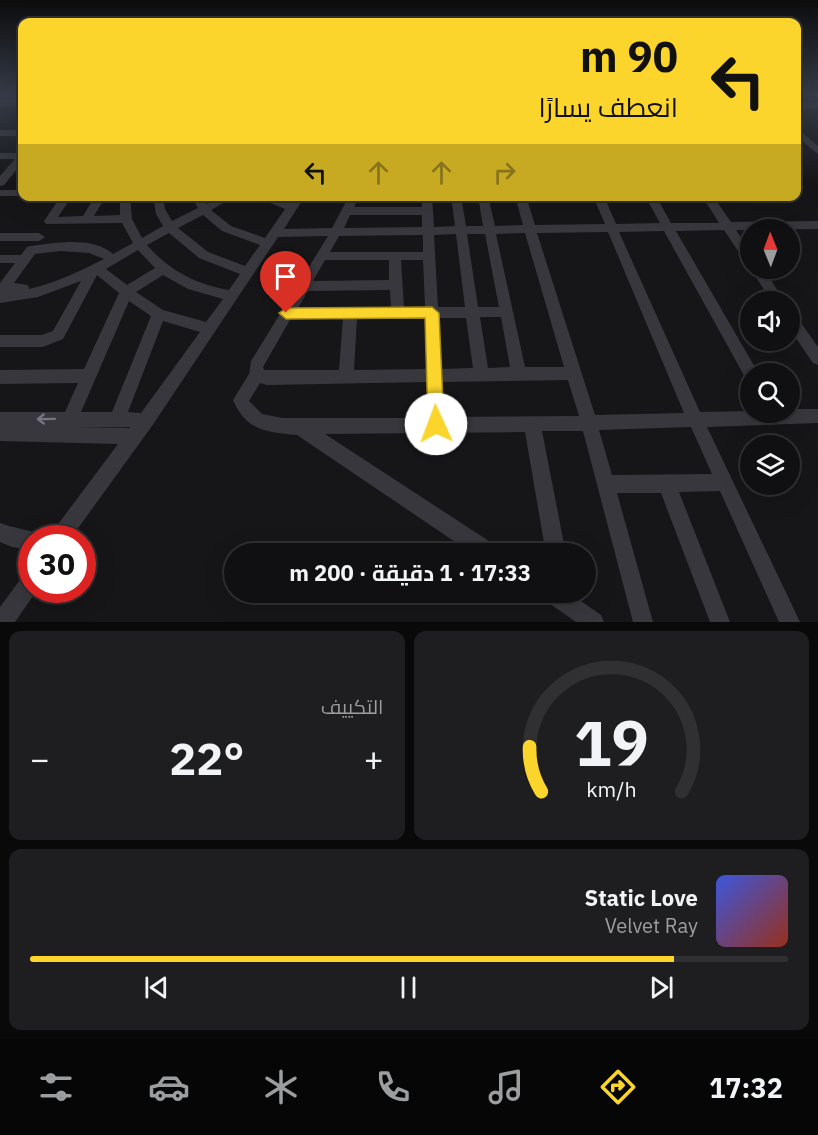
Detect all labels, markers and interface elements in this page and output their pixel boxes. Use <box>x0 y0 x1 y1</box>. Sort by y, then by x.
text: 90 m <box>580 29 678 84</box>
icon: left <box>699 42 777 120</box>
text: انعطف يسارًا <box>539 89 678 124</box>
icon: left <box>299 156 332 189</box>
icon: ahead <box>362 156 395 189</box>
icon: ahead <box>425 156 458 189</box>
icon: right <box>488 156 521 189</box>
north arrow <box>740 219 800 279</box>
map controls <box>740 219 800 495</box>
pin <box>260 251 311 313</box>
icon: arrive <box>269 260 302 293</box>
button: sound <box>740 291 800 351</box>
button: search <box>740 363 800 423</box>
position arrow <box>404 392 468 456</box>
one-way arrow <box>36 413 56 425</box>
button: layers <box>740 435 800 495</box>
speed limit sign: 30 <box>18 525 96 603</box>
text: 17:33 · 1 دقيقة · 200 m <box>289 558 531 587</box>
text: التكييف <box>321 693 384 720</box>
text: 19 <box>574 702 649 783</box>
text: 22° <box>169 729 244 787</box>
text: − <box>30 737 50 780</box>
text: + <box>364 737 384 780</box>
text: km/h <box>586 776 636 804</box>
text: Static Love <box>585 883 698 912</box>
text: Velvet Ray <box>605 912 698 939</box>
icon: previous <box>140 971 173 1004</box>
icon: pause <box>392 971 425 1004</box>
icon: next <box>645 971 678 1004</box>
icon: filters <box>35 1066 77 1108</box>
icon: car <box>148 1066 190 1108</box>
icon: climate <box>260 1066 302 1108</box>
icon: phone <box>372 1066 414 1108</box>
icon: music <box>485 1066 527 1108</box>
icon: directions <box>597 1066 639 1108</box>
text: 17:32 <box>709 1070 783 1105</box>

